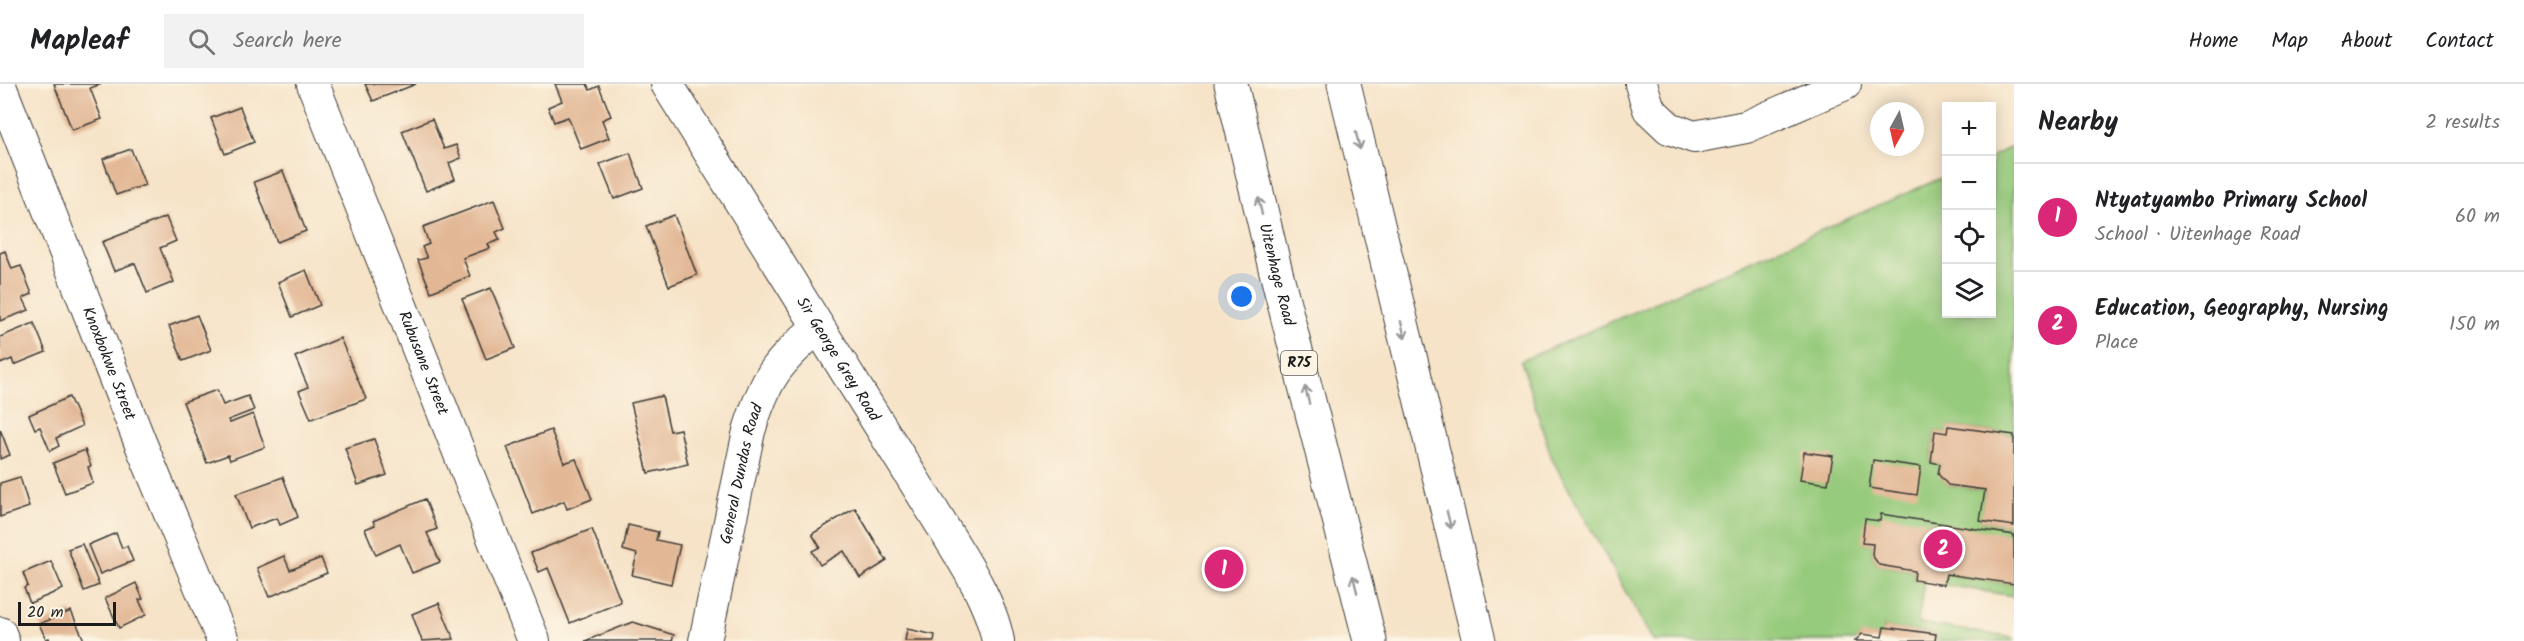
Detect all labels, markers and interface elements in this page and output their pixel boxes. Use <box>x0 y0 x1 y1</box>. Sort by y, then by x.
search box <box>164 14 584 68</box>
text: Mapleaf <box>30 19 128 64</box>
text: Search here <box>233 24 342 59</box>
icon: search <box>185 25 218 58</box>
text: Home <box>2189 25 2238 58</box>
text: Map <box>2271 25 2308 58</box>
text: About <box>2341 25 2392 58</box>
text: Contact <box>2425 25 2494 58</box>
north arrow <box>1870 102 1924 156</box>
map controls <box>1942 102 1996 318</box>
button: + <box>1942 102 1996 156</box>
text: Nearby <box>2038 102 2118 144</box>
text: 2 results <box>2425 107 2500 139</box>
one-way arrow <box>1352 131 1364 150</box>
button: − <box>1942 156 1996 210</box>
text: Ntyatyambo Primary School <box>2095 184 2367 219</box>
one-way arrow <box>1253 197 1265 216</box>
text: 1 <box>2054 201 2061 233</box>
text: 60 m <box>2455 201 2500 233</box>
button: locate <box>1942 210 1996 264</box>
text: School · Uitenhage Road <box>2095 219 2300 251</box>
street label: Uitenhage Road <box>1252 221 1302 329</box>
button: layers <box>1942 264 1996 318</box>
your location <box>1227 282 1256 311</box>
street label: Sir George Grey Road <box>790 292 887 427</box>
text: Education, Geography, Nursing <box>2095 292 2389 327</box>
street label: Knoxbokwe Street <box>75 303 143 425</box>
street label: Rubusane Street <box>392 307 456 419</box>
text: 2 <box>2052 309 2063 341</box>
text: 150 m <box>2449 309 2500 341</box>
one-way arrow <box>1398 321 1410 340</box>
text: Place <box>2095 327 2138 359</box>
road number: R75 <box>1281 351 1317 375</box>
one-way arrow <box>1301 386 1313 405</box>
street label: General Dundas Road <box>713 399 770 546</box>
one-way arrow <box>1444 510 1456 529</box>
pin: 2 <box>1924 526 1962 572</box>
pin: 1 <box>1204 546 1244 592</box>
one-way arrow <box>1349 575 1361 594</box>
scale bar <box>18 599 116 626</box>
text: 20 m <box>27 600 63 625</box>

